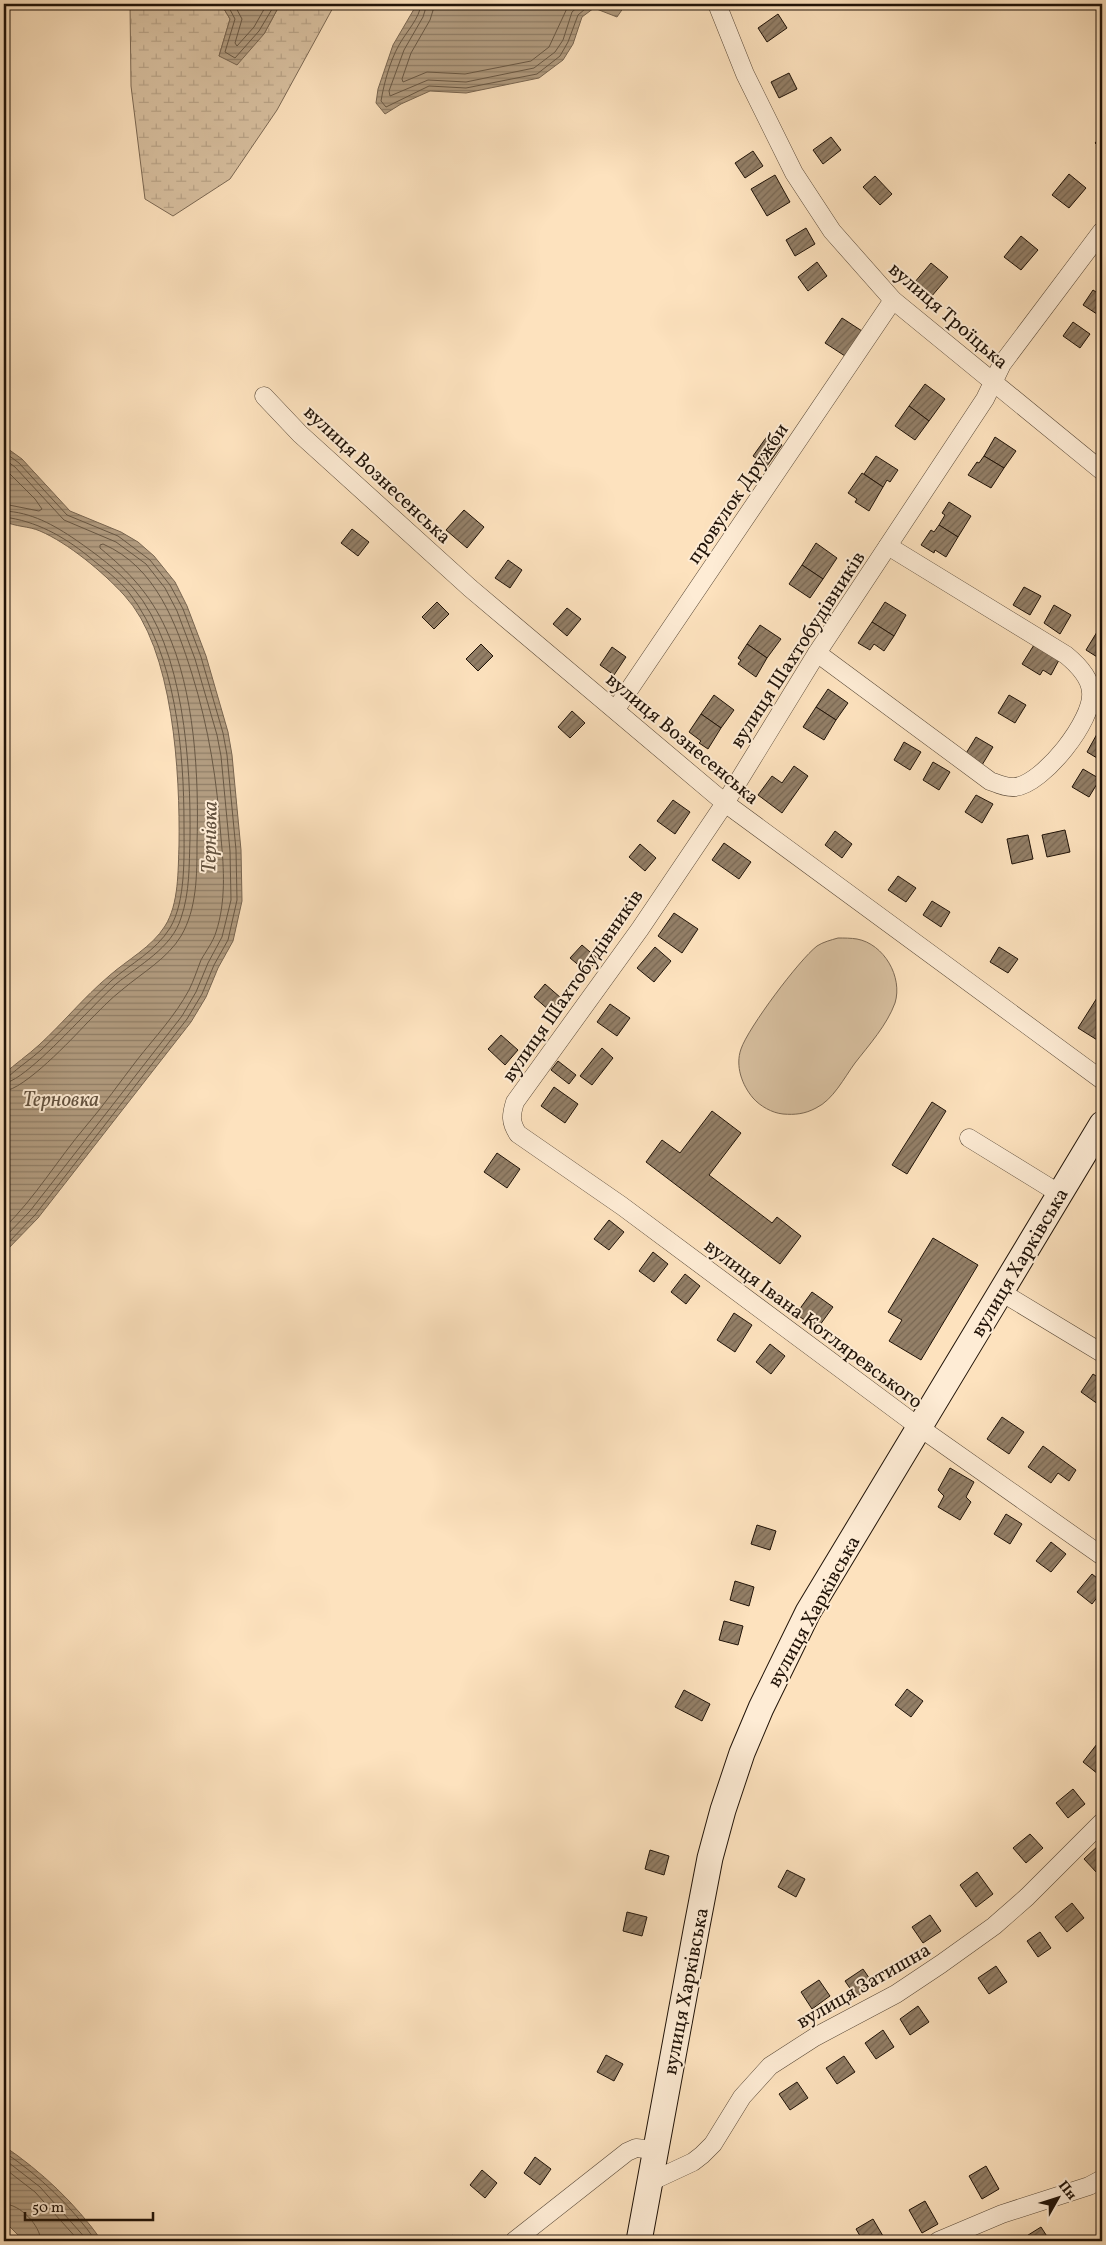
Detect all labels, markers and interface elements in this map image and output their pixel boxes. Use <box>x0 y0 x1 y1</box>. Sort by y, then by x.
street label: вулиця Троїцька <box>882 257 1014 377</box>
street label: вулиця Вознесенська <box>297 399 457 551</box>
street label: провулок Дружби <box>681 418 796 570</box>
street label: вулиця Шахтобудівників <box>724 546 873 754</box>
street label: вулиця Вознесенська <box>599 667 765 812</box>
water label: Тернівка <box>195 801 226 873</box>
street label: вулиця Шахтобудівників <box>496 884 651 1088</box>
water label: Терновка <box>23 1086 99 1115</box>
street label: вулиця Харківська <box>965 1183 1076 1343</box>
street label: вулиця Івана Котляревського <box>698 1233 928 1416</box>
street label: вулиця Харківська <box>761 1531 868 1693</box>
street label: вулиця Харківська <box>657 1905 717 2077</box>
street label: вулиця Затишна <box>792 1937 936 2037</box>
north arrow <box>1034 2172 1084 2222</box>
text: Пн <box>1053 2177 1081 2204</box>
scale bar <box>25 2190 152 2222</box>
text: 50 m <box>32 2198 64 2219</box>

